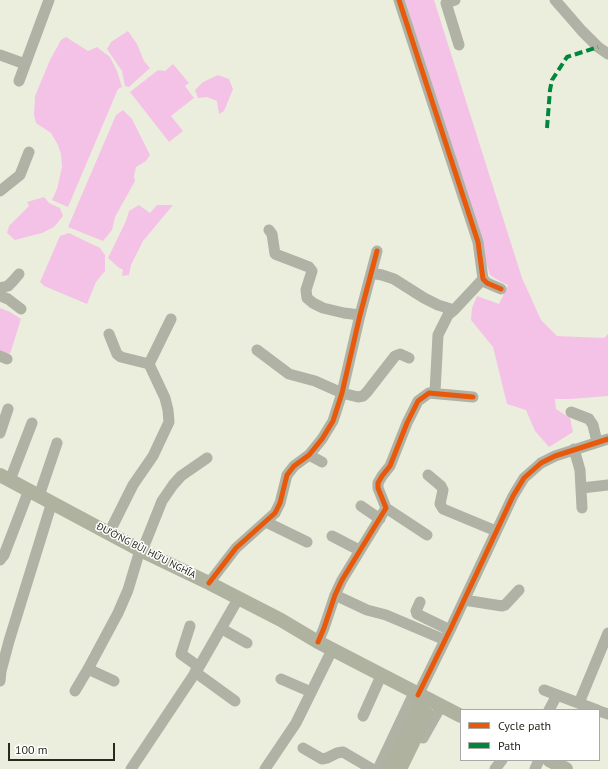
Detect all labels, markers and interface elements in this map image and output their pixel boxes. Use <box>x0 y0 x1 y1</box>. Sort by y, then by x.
street label: ĐƯỜNG BÙI HỮU NGHĨA <box>94 521 198 581</box>
legend <box>460 709 600 761</box>
text: Cycle path <box>498 718 551 733</box>
scale bar <box>10 735 117 761</box>
text: Path <box>498 738 521 753</box>
text: 100 m <box>15 742 48 757</box>

